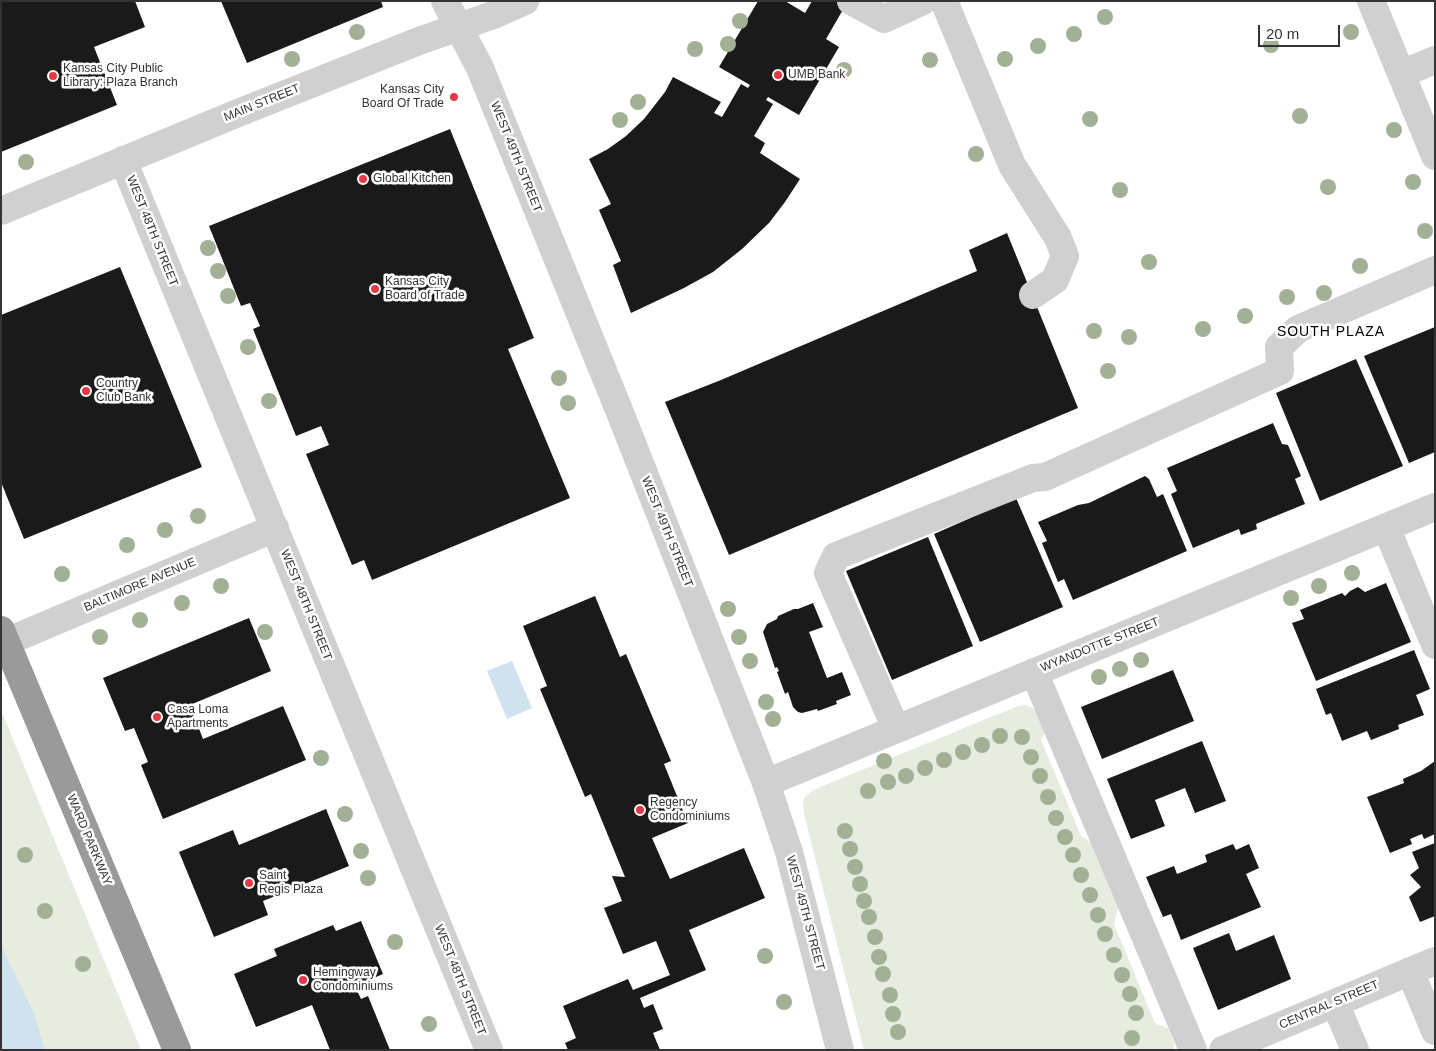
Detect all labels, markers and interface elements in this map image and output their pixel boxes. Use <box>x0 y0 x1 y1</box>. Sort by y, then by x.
scale bar <box>1261 15 1344 47</box>
text: 20 m <box>1266 25 1299 42</box>
place label: Kansas City Public Library: Plaza Branch <box>63 62 178 90</box>
place label: UMB Bank <box>788 68 845 82</box>
marker: UMB Bank <box>772 69 784 81</box>
marker: Kansas City Public Library: Plaza Branch <box>47 70 59 82</box>
street label: MAIN STREET <box>222 81 302 125</box>
place label: Kansas City Board Of Trade <box>362 83 444 111</box>
marker: Kansas City Board Of Trade <box>448 91 460 103</box>
street label: WEST 49TH STREET <box>487 100 545 214</box>
place label: Global Kitchen <box>373 172 451 186</box>
marker: Global Kitchen <box>357 173 369 185</box>
street label: WEST 48TH STREET <box>123 174 181 288</box>
place label: Kansas City Board of Trade <box>385 275 465 303</box>
marker: Kansas City Board of Trade <box>369 283 381 295</box>
district label: SOUTH PLAZA <box>1276 324 1386 340</box>
place label: Country Club Bank <box>96 377 151 405</box>
marker: Country Club Bank <box>80 385 92 397</box>
street label: WEST 49TH STREET <box>638 475 696 589</box>
street label: WEST 48TH STREET <box>277 548 335 662</box>
street label: BALTIMORE AVENUE <box>82 555 198 615</box>
street label: WYANDOTTE STREET <box>1039 615 1161 675</box>
place label: Casa Loma Apartments <box>167 703 228 731</box>
marker: Casa Loma Apartments <box>151 711 163 723</box>
street label: WARD PARKWAY <box>63 792 115 888</box>
place label: Regency Condominiums <box>650 796 730 824</box>
marker: Regency Condominiums <box>634 804 646 816</box>
street label: WEST 49TH STREET <box>783 854 827 972</box>
place label: Saint Regis Plaza <box>259 869 323 897</box>
marker: Saint Regis Plaza <box>243 877 255 889</box>
street label: WEST 48TH STREET <box>431 923 489 1037</box>
place label: Hemingway Condominiums <box>313 966 393 994</box>
marker: Hemingway Condominiums <box>297 974 309 986</box>
street label: CENTRAL STREET <box>1277 978 1381 1032</box>

